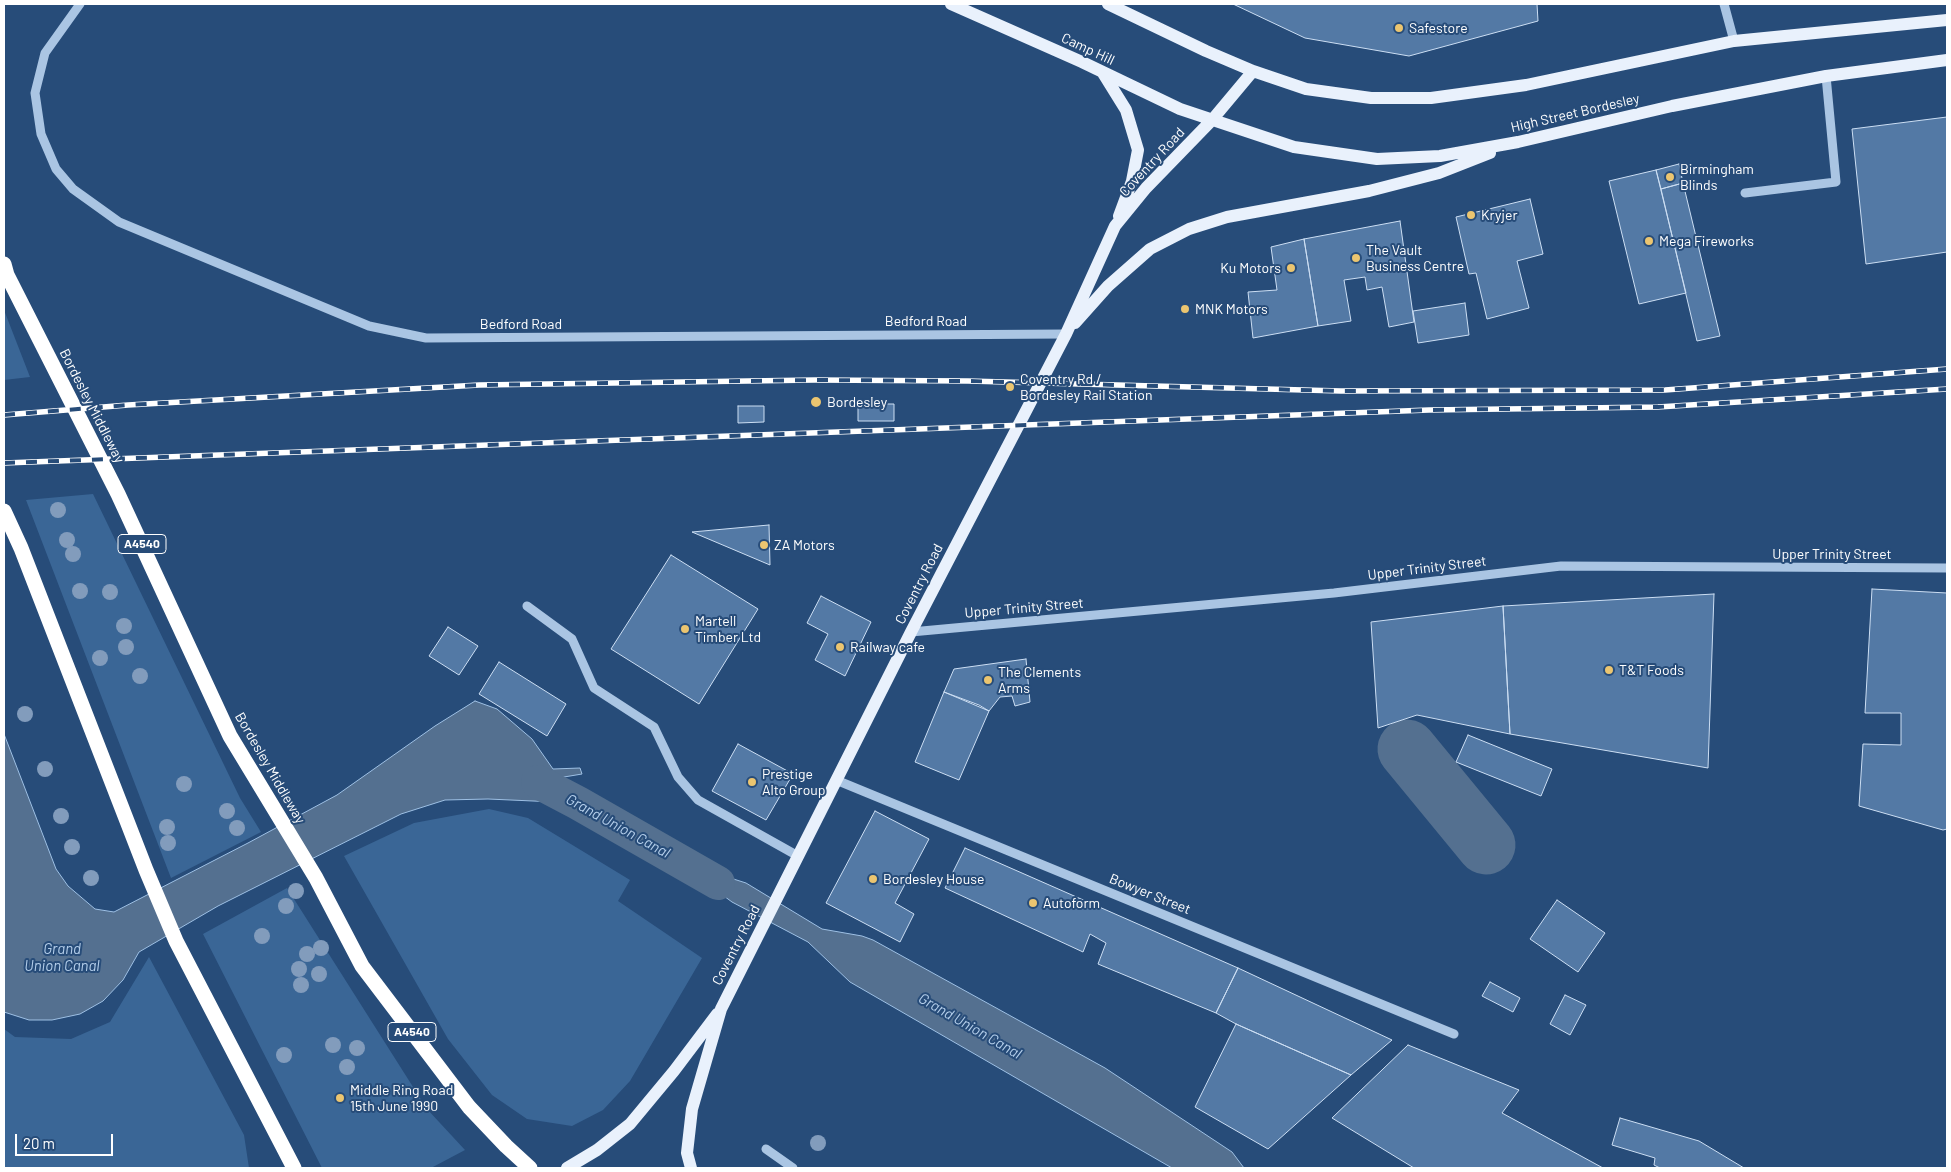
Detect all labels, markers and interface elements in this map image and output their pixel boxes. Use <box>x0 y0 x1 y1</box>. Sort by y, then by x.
place label: Safestore <box>1409 20 1468 36</box>
marker: Safestore <box>1393 22 1405 34</box>
street label: Camp Hill <box>1059 29 1117 69</box>
street label: High Street Bordesley <box>1509 90 1641 136</box>
street label: Coventry Road <box>1116 124 1188 200</box>
place label: Birmingham Blinds <box>1680 161 1754 193</box>
marker: Birmingham Blinds <box>1664 171 1676 183</box>
place label: Kryjer <box>1481 207 1517 223</box>
marker: Kryjer <box>1465 209 1477 221</box>
place label: Mega Fireworks <box>1659 233 1754 249</box>
marker: Mega Fireworks <box>1643 235 1655 247</box>
place label: The Vault Business Centre <box>1366 242 1464 274</box>
marker: The Vault Business Centre <box>1350 252 1362 264</box>
place label: Ku Motors <box>1220 260 1281 276</box>
marker: Ku Motors <box>1285 262 1297 274</box>
place label: MNK Motors <box>1195 301 1268 317</box>
marker: MNK Motors <box>1179 303 1191 315</box>
street label: Bedford Road <box>885 313 967 329</box>
street label: Bedford Road <box>480 316 562 332</box>
street label: Bordesley Middleway <box>56 346 128 466</box>
place label: Coventry Rd / Bordesley Rail Station <box>1020 371 1152 404</box>
marker: Coventry Rd / Bordesley Rail Station <box>1004 381 1016 393</box>
place label: Bordesley <box>827 394 887 410</box>
marker: Bordesley <box>809 395 823 409</box>
road number: A4540 <box>118 534 166 554</box>
place label: ZA Motors <box>774 537 835 553</box>
marker: ZA Motors <box>758 539 770 551</box>
street label: Coventry Road <box>892 541 946 627</box>
street label: Upper Trinity Street <box>1772 546 1892 562</box>
street label: Upper Trinity Street <box>1367 552 1487 584</box>
street label: Upper Trinity Street <box>964 594 1084 622</box>
place label: Martell Timber Ltd <box>695 613 761 646</box>
marker: Martell Timber Ltd <box>679 623 691 635</box>
place label: Railway cafe <box>850 639 925 655</box>
marker: Railway cafe <box>834 641 846 653</box>
place label: T&T Foods <box>1619 662 1684 678</box>
place label: The Clements Arms <box>998 664 1081 696</box>
marker: T&T Foods <box>1603 664 1615 676</box>
marker: The Clements Arms <box>982 674 994 686</box>
street label: Bordesley Middleway <box>231 709 309 827</box>
place label: Prestige Alto Group <box>762 766 826 799</box>
marker: Prestige Alto Group <box>746 776 758 788</box>
water label: Grand Union Canal <box>563 790 673 862</box>
street label: Bowyer Street <box>1107 870 1193 918</box>
place label: Bordesley House <box>883 871 984 887</box>
marker: Bordesley House <box>867 873 879 885</box>
place label: Autoform <box>1043 895 1100 911</box>
marker: Autoform <box>1027 897 1039 909</box>
street label: Coventry Road <box>709 902 763 988</box>
water label: Grand Union Canal <box>24 940 100 975</box>
water label: Grand Union Canal <box>915 989 1025 1063</box>
road number: A4540 <box>388 1022 436 1042</box>
place label: Middle Ring Road 15th June 1990 <box>350 1082 453 1114</box>
marker: Middle Ring Road 15th June 1990 <box>334 1092 346 1104</box>
scale bar <box>18 1124 115 1156</box>
text: 20 m <box>23 1134 55 1152</box>

